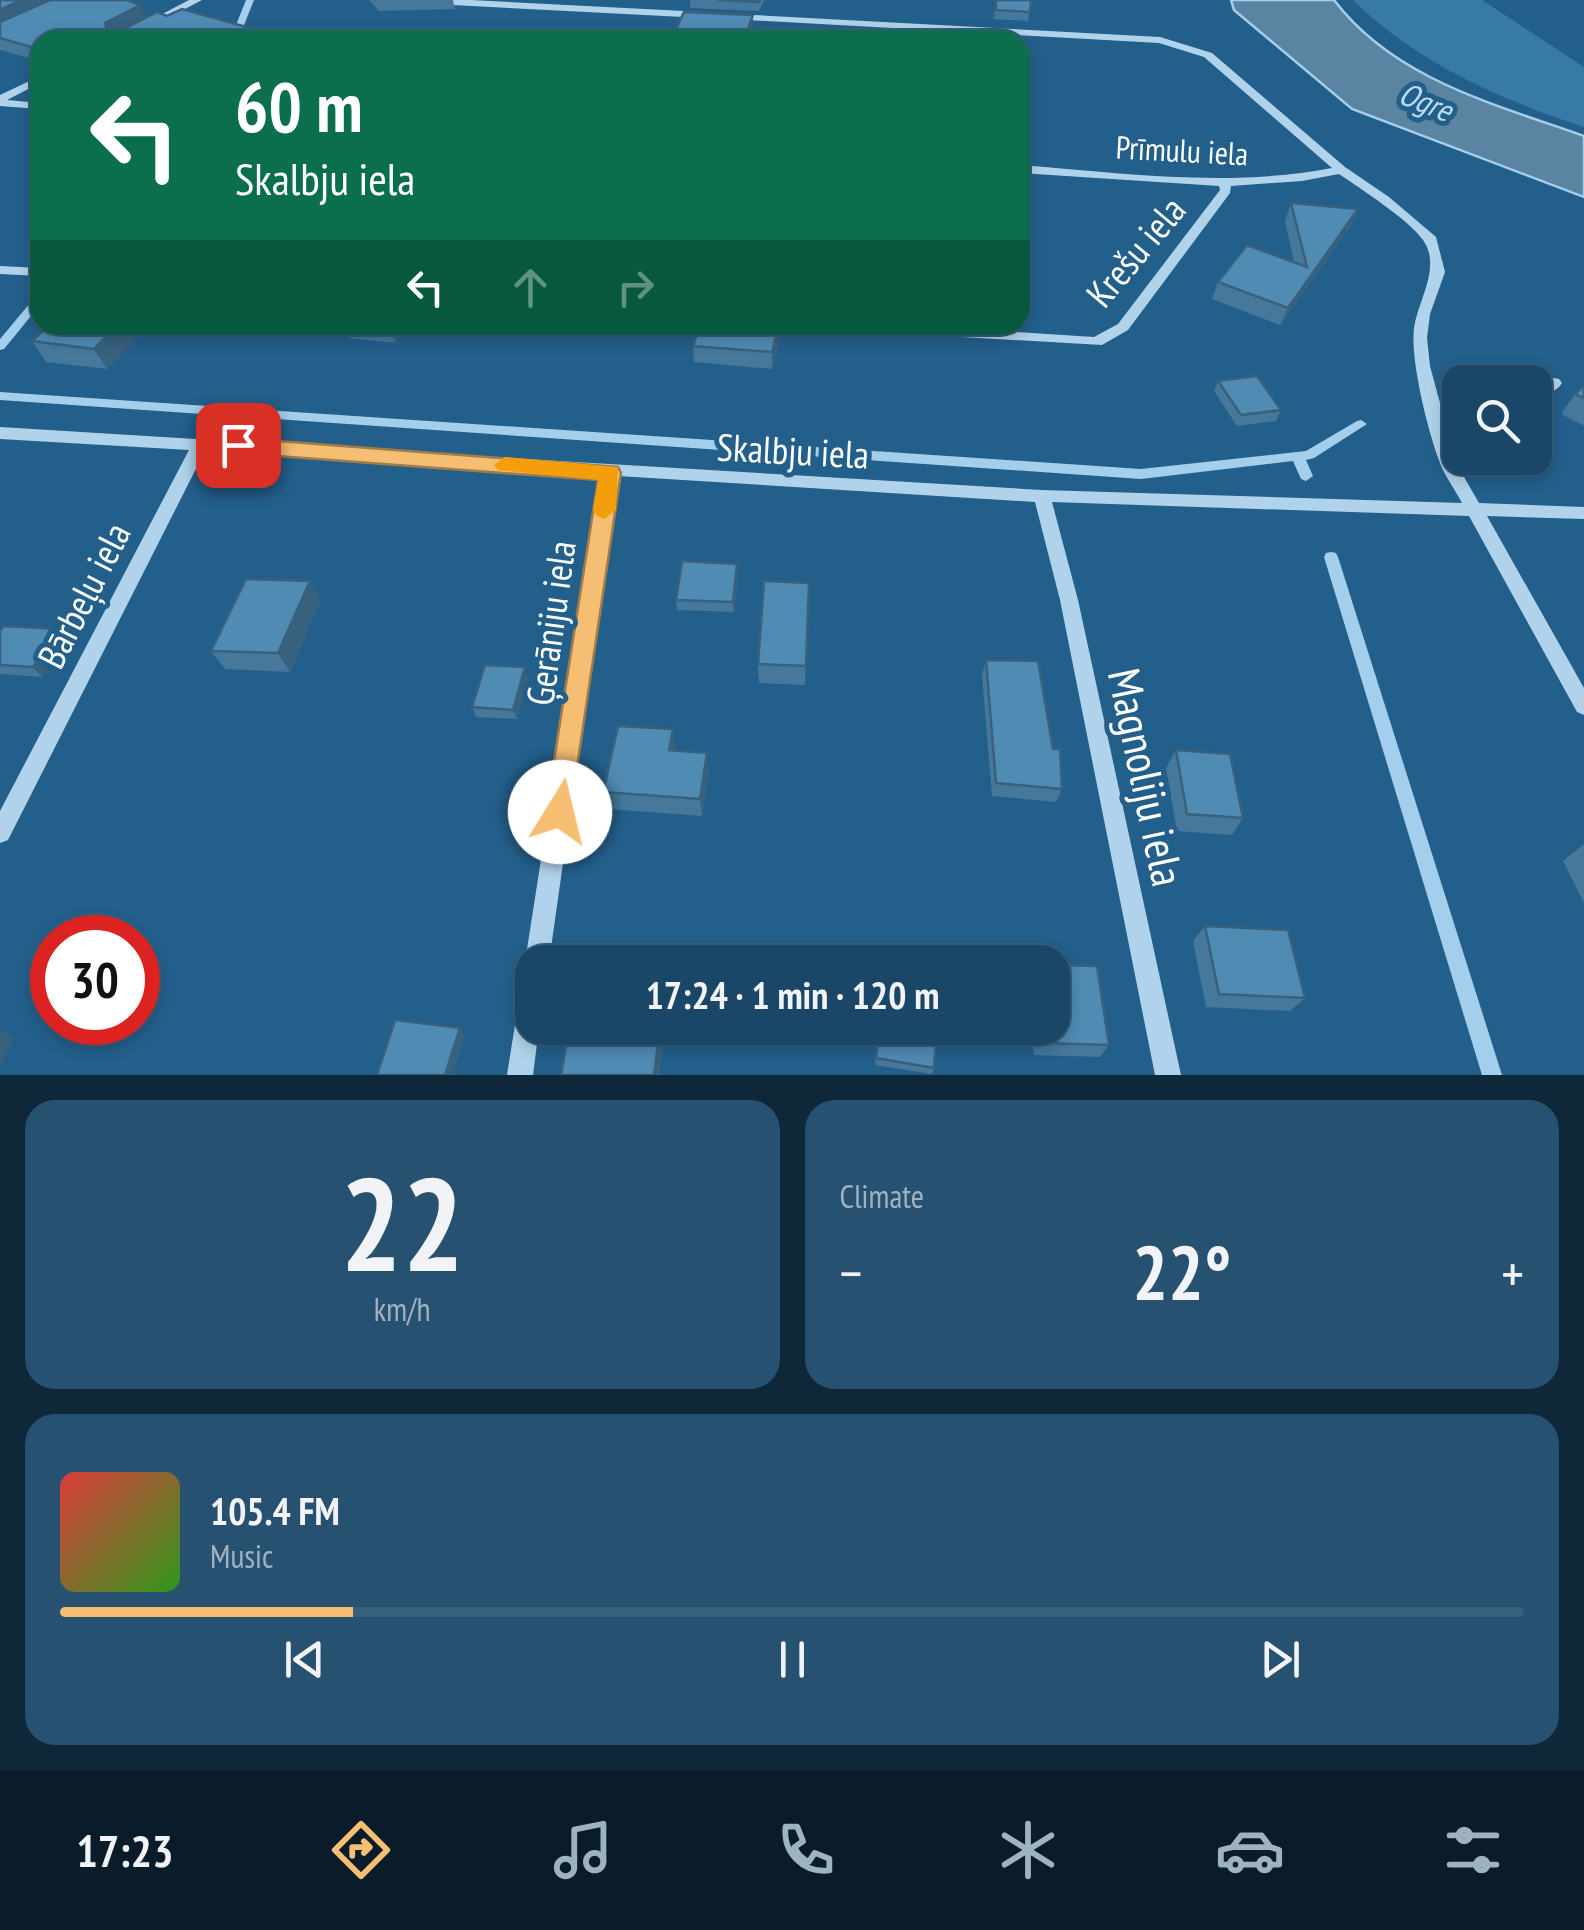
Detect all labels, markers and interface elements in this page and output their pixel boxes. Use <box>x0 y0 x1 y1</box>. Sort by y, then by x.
text: 60 m <box>235 61 363 151</box>
icon: left <box>70 70 200 200</box>
water label: Ogre <box>1393 72 1460 131</box>
street label: Prīmulu iela <box>1115 126 1249 174</box>
text: Skalbju iela <box>235 149 415 207</box>
street label: Krešu iela <box>1075 186 1195 316</box>
icon: left <box>398 260 453 315</box>
icon: ahead <box>503 260 558 315</box>
icon: right <box>608 260 663 315</box>
map controls <box>1442 365 1552 475</box>
button: search <box>1442 365 1552 475</box>
pin <box>196 403 281 488</box>
icon: arrive <box>211 418 266 473</box>
street label: Skalbju iela <box>716 422 870 478</box>
street label: Bārbeļu iela <box>26 514 140 676</box>
street label: Ģerāniju iela <box>514 538 586 708</box>
street label: Magnoliju iela <box>1096 663 1198 891</box>
position arrow <box>508 760 612 864</box>
speed limit sign: 30 <box>30 915 160 1045</box>
text: 17:24 · 1 min · 120 m <box>646 970 939 1019</box>
text: 22 <box>340 1139 464 1307</box>
text: Climate <box>840 1175 924 1217</box>
text: 22° <box>1132 1224 1231 1321</box>
text: − <box>840 1237 862 1308</box>
text: + <box>1501 1237 1524 1308</box>
text: km/h <box>374 1288 431 1330</box>
text: 105.4 FM <box>210 1486 340 1535</box>
text: Music <box>210 1535 273 1577</box>
icon: previous <box>277 1632 332 1687</box>
icon: pause <box>765 1632 820 1687</box>
icon: next <box>1253 1632 1308 1687</box>
icon: directions <box>326 1815 396 1885</box>
icon: music <box>548 1815 618 1885</box>
icon: phone <box>771 1815 841 1885</box>
icon: climate <box>993 1815 1063 1885</box>
icon: car <box>1215 1815 1285 1885</box>
icon: filters <box>1438 1815 1508 1885</box>
text: 17:23 <box>76 1821 174 1879</box>

